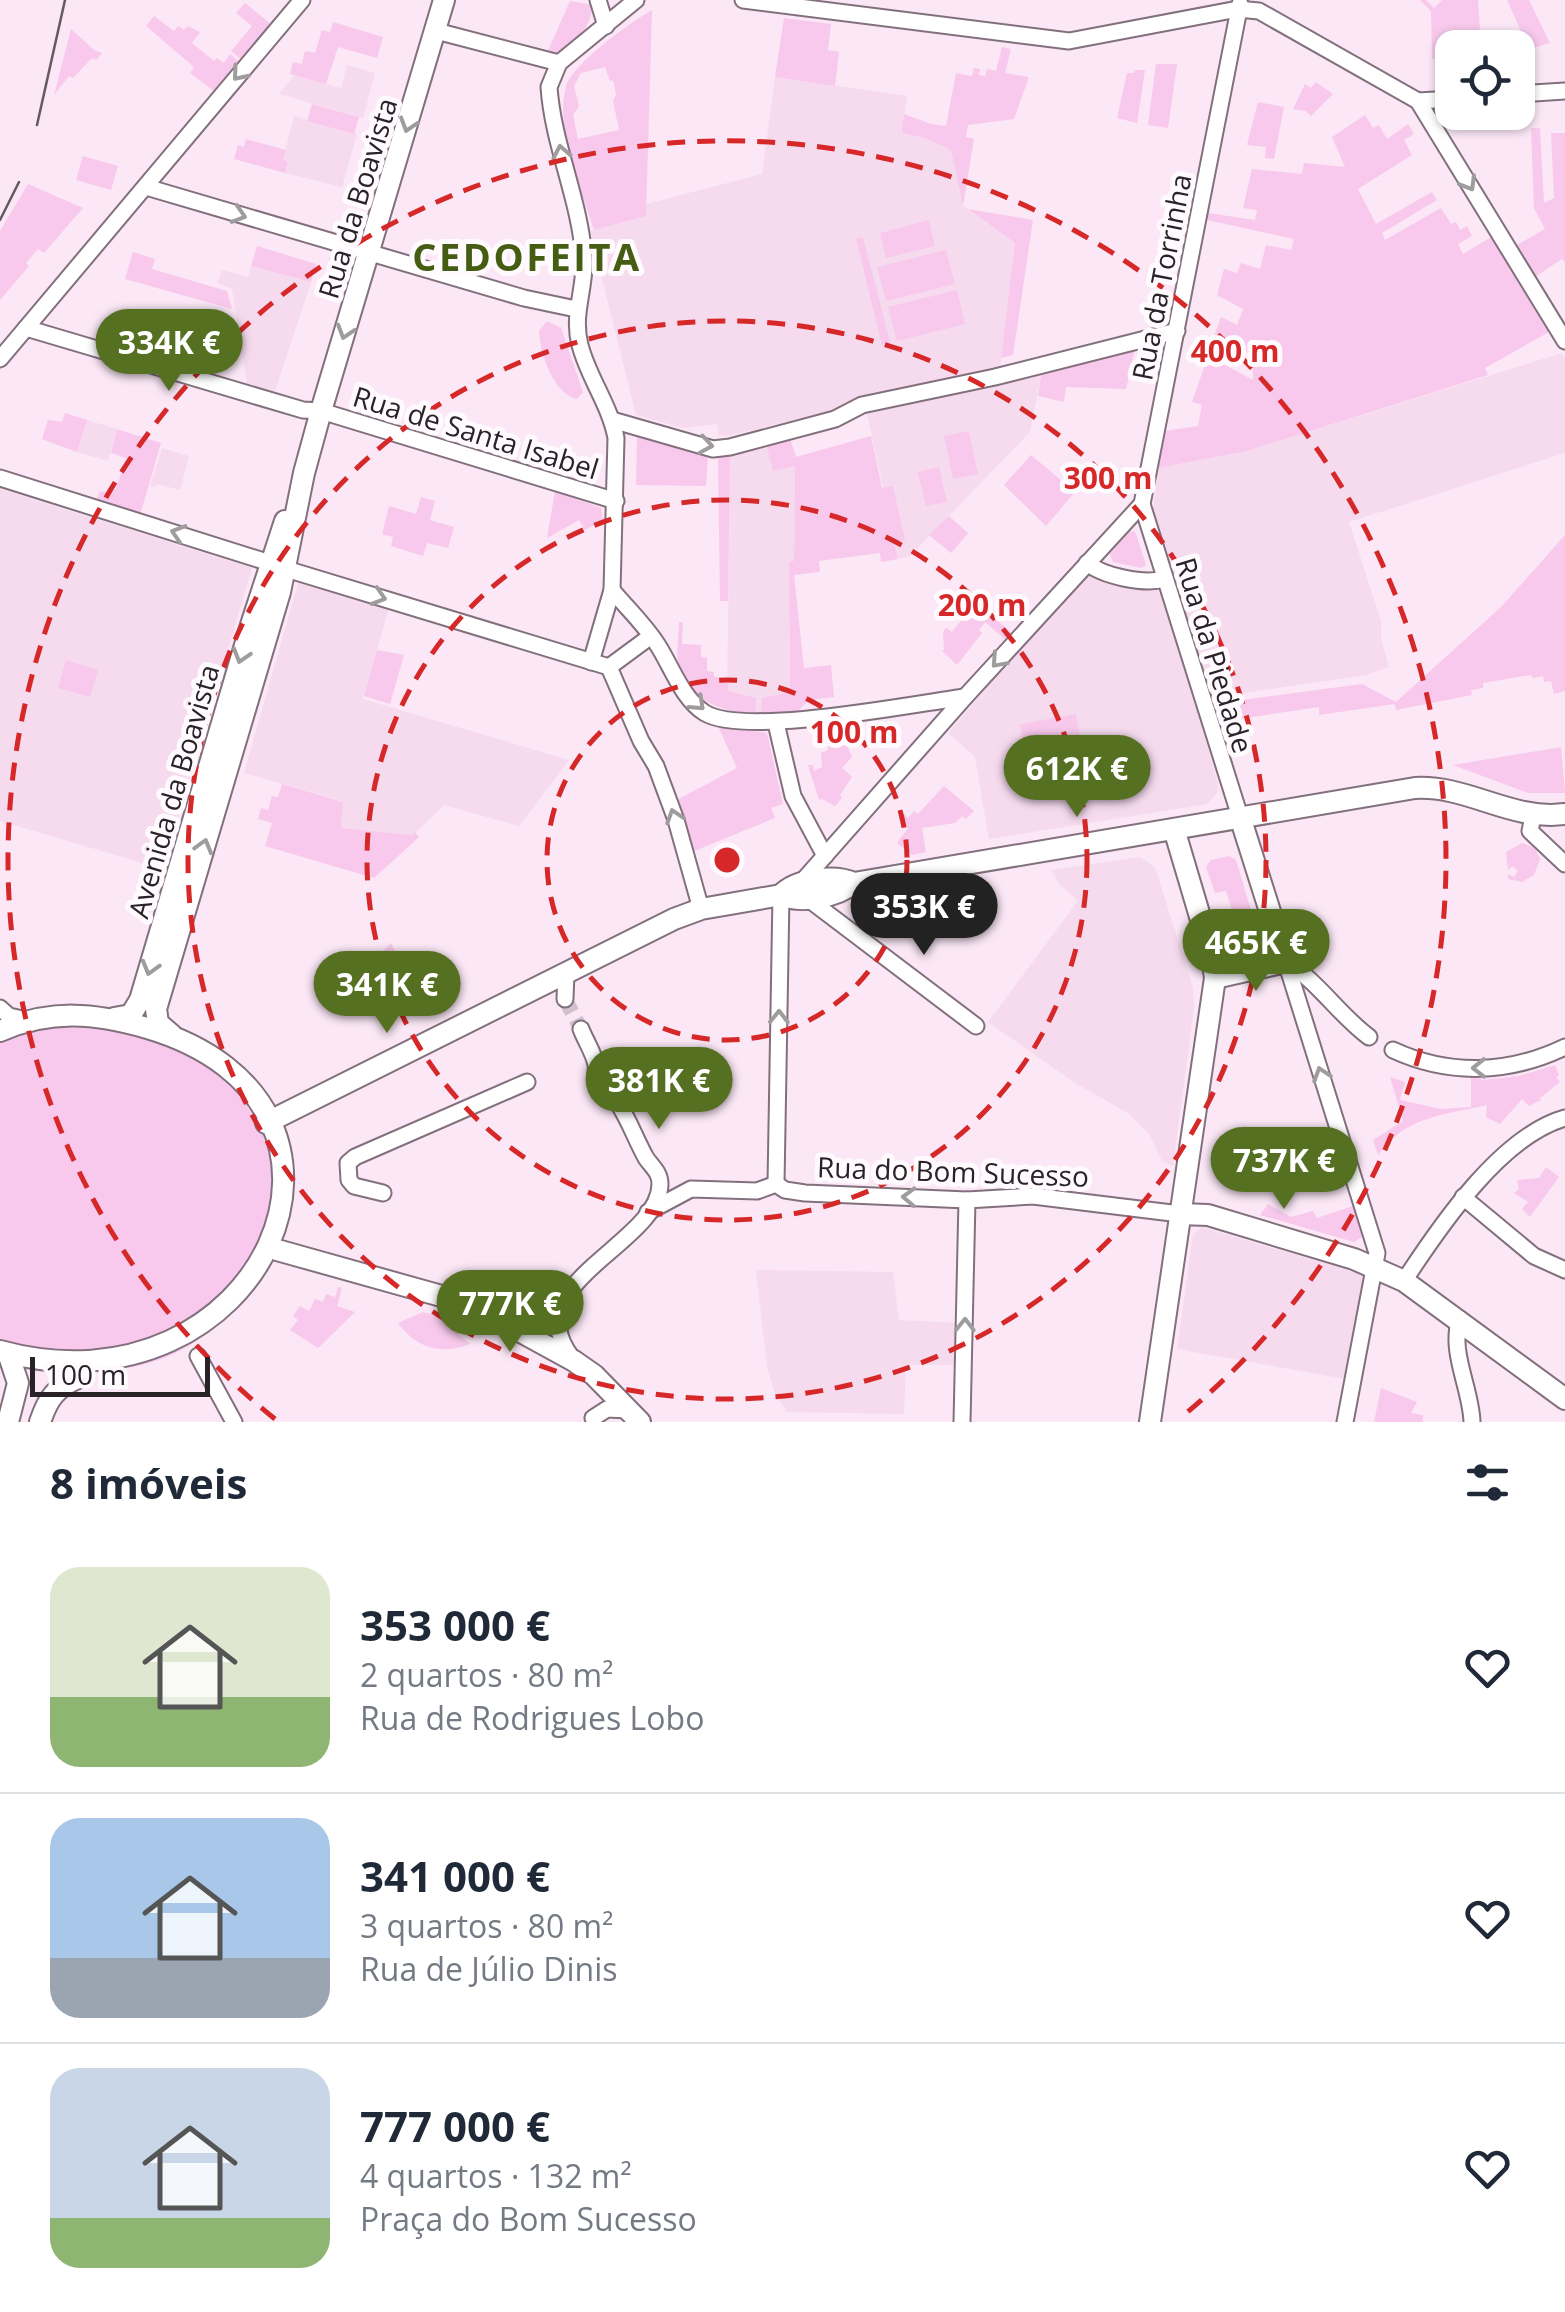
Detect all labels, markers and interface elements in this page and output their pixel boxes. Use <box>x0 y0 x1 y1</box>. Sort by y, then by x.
map controls <box>1435 30 1535 130</box>
button: locate <box>1435 30 1535 130</box>
one-way arrow <box>232 63 250 81</box>
street label: Rua da Boavista <box>308 93 406 303</box>
one-way arrow <box>399 115 420 132</box>
one-way arrow <box>551 144 572 161</box>
street label: Rua da Torrinha <box>1122 171 1200 383</box>
one-way arrow <box>1457 173 1476 191</box>
one-way arrow <box>230 203 247 224</box>
district label: CEDOFEITA <box>412 230 642 282</box>
pin: 334K € <box>88 309 250 394</box>
text: 334K € <box>118 320 220 363</box>
one-way arrow <box>336 323 357 340</box>
text: 400 m <box>1191 330 1279 371</box>
street label: Rua de Santa Isabel <box>349 377 603 487</box>
one-way arrow <box>698 433 715 454</box>
text: 300 m <box>1064 457 1152 498</box>
one-way arrow <box>170 524 187 545</box>
street label: Rua da Piedade <box>1167 553 1263 757</box>
text: 200 m <box>938 584 1026 625</box>
one-way arrow <box>370 585 387 606</box>
one-way arrow <box>232 647 253 664</box>
one-way arrow <box>991 649 1009 668</box>
street label: Avenida da Boavista <box>119 660 227 922</box>
one-way arrow <box>687 692 705 710</box>
text: 100 m <box>810 711 898 752</box>
pin: 612K € <box>996 735 1158 820</box>
text: 612K € <box>1026 746 1128 789</box>
one-way arrow <box>665 808 685 825</box>
one-way arrow <box>192 839 213 856</box>
centre of rings <box>709 842 745 878</box>
pin: 353K € <box>843 873 1005 958</box>
text: 353K € <box>873 884 975 927</box>
pin: 465K € <box>1175 909 1337 994</box>
text: 465K € <box>1205 920 1307 963</box>
pin: 341K € <box>306 951 468 1036</box>
one-way arrow <box>140 959 161 976</box>
text: 341K € <box>336 962 438 1005</box>
one-way arrow <box>769 1008 790 1024</box>
pin: 381K € <box>578 1047 740 1132</box>
one-way arrow <box>1470 1057 1486 1078</box>
text: 381K € <box>608 1058 710 1101</box>
one-way arrow <box>1312 1066 1332 1083</box>
pin: 737K € <box>1203 1127 1365 1212</box>
text: 737K € <box>1233 1138 1335 1181</box>
street label: Rua do Bom Sucesso <box>816 1147 1090 1195</box>
one-way arrow <box>901 1187 917 1208</box>
pin: 777K € <box>429 1270 591 1355</box>
text: 777K € <box>459 1281 561 1324</box>
one-way arrow <box>954 1316 975 1332</box>
scale bar <box>30 1352 210 1396</box>
text: 100 m <box>45 1355 126 1393</box>
text: 8 imóveis <box>50 1454 247 1511</box>
icon: filters <box>1460 1455 1515 1510</box>
text: 353 000 € <box>360 1596 550 1653</box>
icon: home <box>130 1607 250 1727</box>
icon: heart <box>1460 1640 1515 1695</box>
text: 2 quartos · 80 m² <box>360 1653 613 1696</box>
text: Rua de Rodrigues Lobo <box>360 1696 704 1739</box>
text: 341 000 € <box>360 1847 550 1904</box>
icon: home <box>130 1858 250 1978</box>
icon: heart <box>1460 1891 1515 1946</box>
text: 3 quartos · 80 m² <box>360 1904 613 1947</box>
text: Rua de Júlio Dinis <box>360 1947 618 1990</box>
text: 777 000 € <box>360 2097 550 2154</box>
icon: home <box>130 2108 250 2228</box>
icon: heart <box>1460 2141 1515 2196</box>
text: 4 quartos · 132 m² <box>360 2154 632 2197</box>
text: Praça do Bom Sucesso <box>360 2197 697 2240</box>

